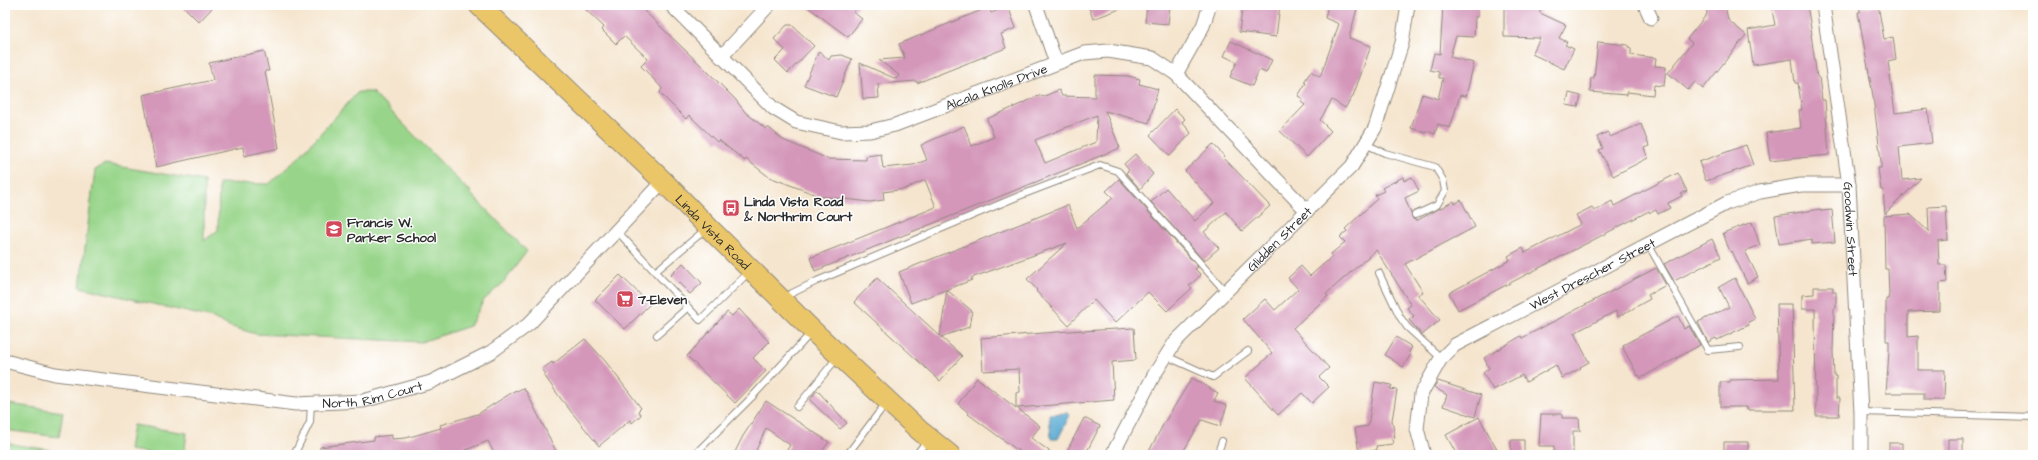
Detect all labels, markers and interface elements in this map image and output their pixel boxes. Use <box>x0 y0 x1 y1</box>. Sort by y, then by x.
street label: Alcala Knolls Drive <box>943 60 1050 115</box>
street label: Goodwin Street <box>1839 181 1862 278</box>
street label: Linda Vista Road <box>671 191 754 274</box>
place label: Linda Vista Road & Northrim Court <box>743 193 853 226</box>
bus stop icon: Linda Vista Road & Northrim Court <box>721 198 741 218</box>
street label: Glidden Street <box>1243 202 1317 276</box>
place label: Francis W. Parker School <box>347 214 436 247</box>
school or university icon: Francis W. Parker School <box>324 219 344 239</box>
street label: West Drescher Street <box>1526 234 1659 315</box>
supermarket icon: 7-Eleven <box>615 289 635 309</box>
place label: 7-Eleven <box>637 291 688 309</box>
street label: North Rim Court <box>322 377 425 413</box>

